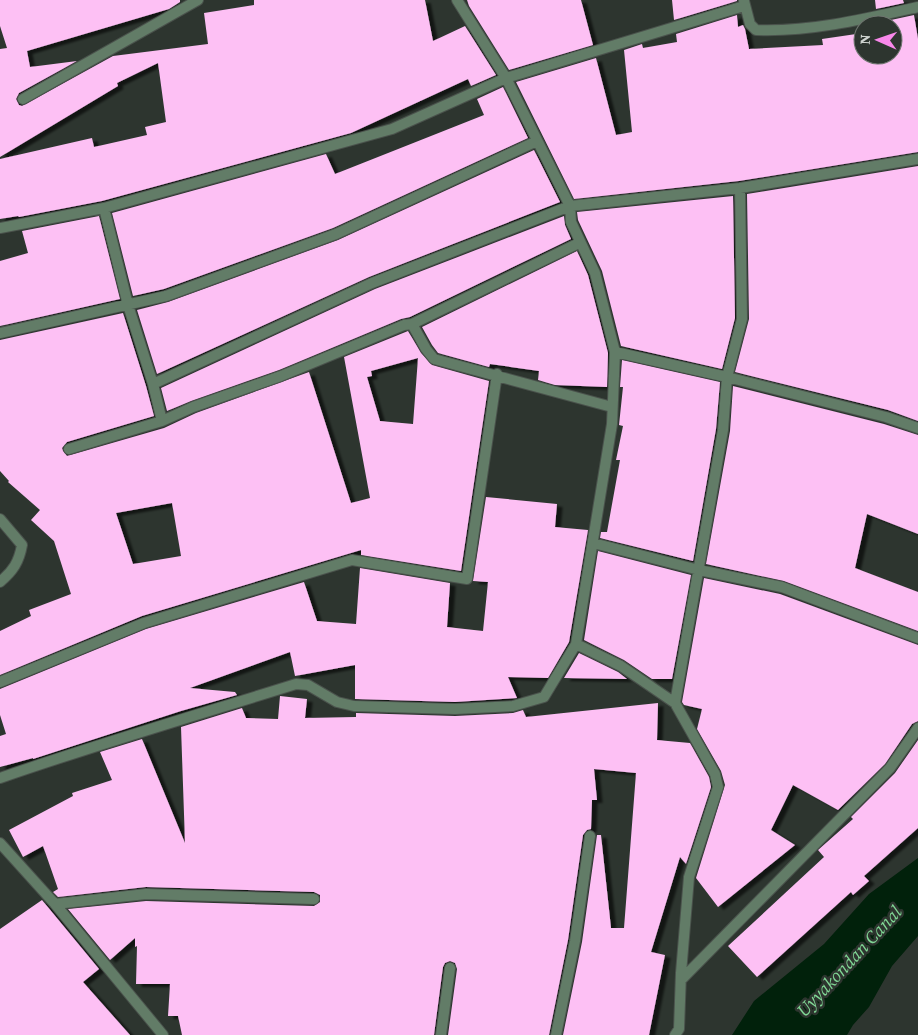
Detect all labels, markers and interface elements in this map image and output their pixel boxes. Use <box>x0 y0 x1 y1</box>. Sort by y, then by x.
north arrow <box>853 15 903 65</box>
text: N <box>855 34 875 45</box>
water label: Uyyakondan Canal <box>791 900 907 1022</box>

